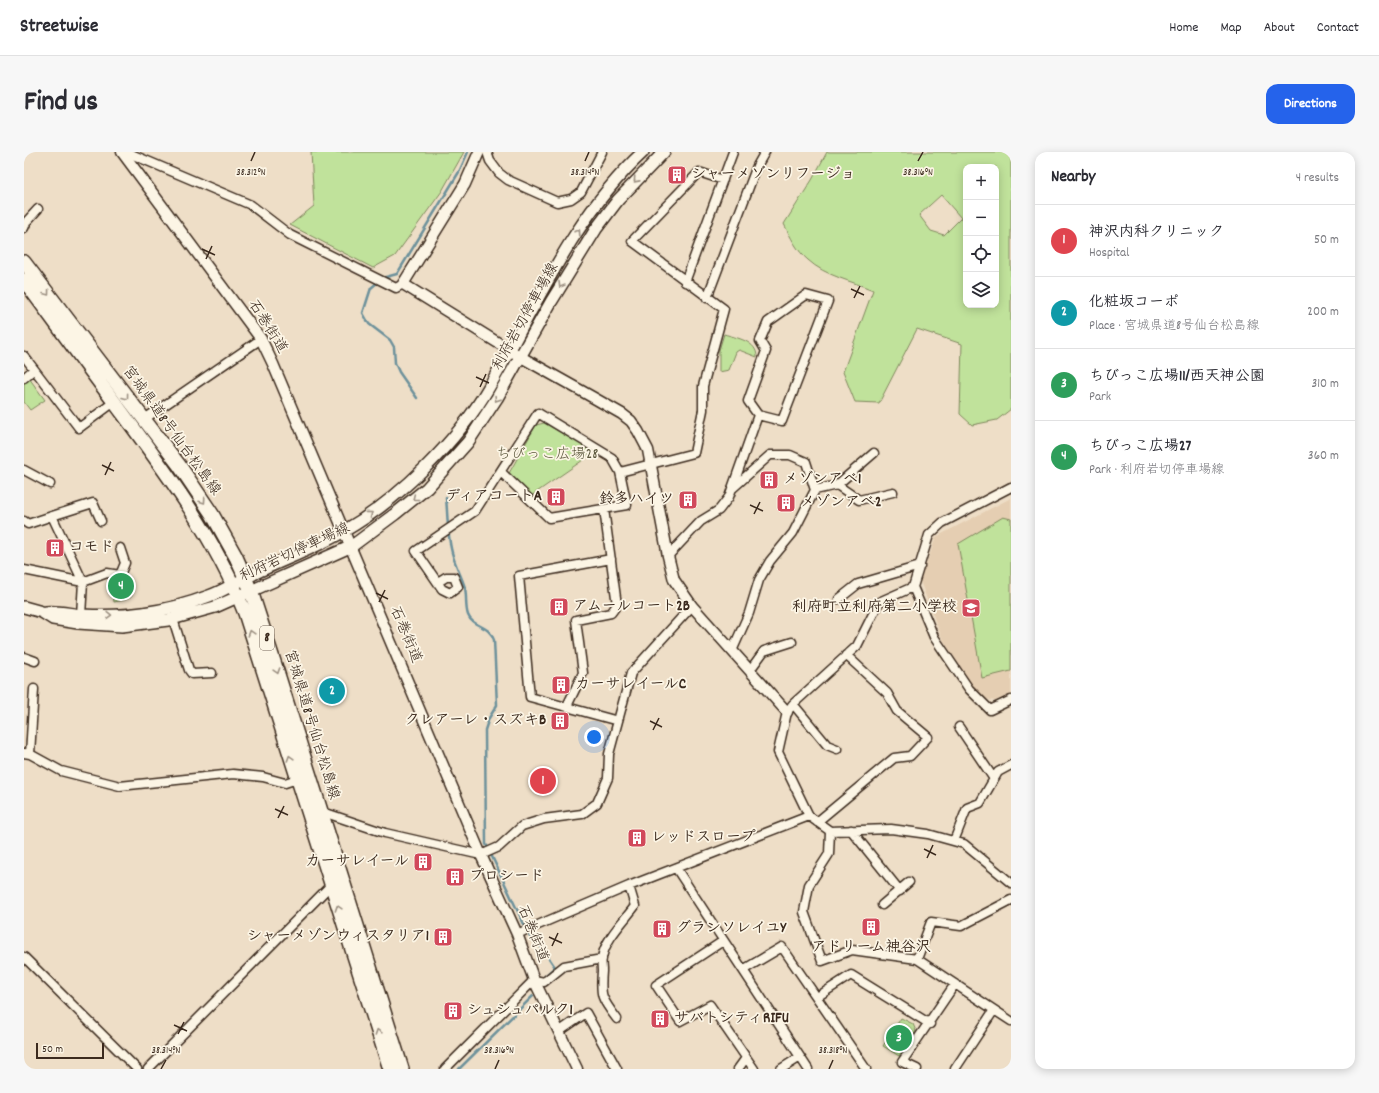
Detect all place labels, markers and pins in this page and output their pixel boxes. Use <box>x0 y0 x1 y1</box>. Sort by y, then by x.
building icon: シャーメゾンリフージョ <box>666 164 688 186</box>
place label: シャーメゾンリフージョ <box>691 164 855 186</box>
building icon: メゾンアベ1 <box>758 469 780 491</box>
place label: メゾンアベ1 <box>783 469 861 491</box>
place label: ディアコートA <box>446 486 542 508</box>
building icon: ディアコートA <box>545 486 567 508</box>
place label: 鈴多ハイツ <box>599 489 674 511</box>
building icon: 鈴多ハイツ <box>677 489 699 511</box>
building icon: メゾンアベ2 <box>775 492 797 514</box>
place label: メゾンアベ2 <box>800 492 882 514</box>
building icon: コモド <box>44 537 66 559</box>
place label: コモド <box>69 537 114 559</box>
pin: 4 <box>108 571 134 601</box>
building icon: アムールコート2B <box>548 596 570 618</box>
place label: アムールコート2B <box>573 596 690 618</box>
place label: 利府町立利府第二小学校 <box>792 597 957 619</box>
school or university icon: 利府町立利府第二小学校 <box>960 597 982 619</box>
building icon: カーサレイールC <box>550 674 572 696</box>
place label: カーサレイールC <box>575 674 687 696</box>
pin: 2 <box>319 676 345 706</box>
place label: クレアーレ・スズキB <box>404 710 546 732</box>
building icon: クレアーレ・スズキB <box>549 710 571 732</box>
pin: 1 <box>530 766 556 796</box>
building icon: レッドスロープ <box>626 827 648 849</box>
place label: レッドスロープ <box>651 827 755 849</box>
place label: カーサレイール <box>305 851 409 873</box>
building icon: カーサレイール <box>412 851 434 873</box>
building icon: プロシード <box>444 866 466 888</box>
place label: プロシード <box>469 866 544 888</box>
building icon: アドリーム神谷沢 <box>860 916 882 938</box>
building icon: グランソレイユY <box>651 918 673 940</box>
place label: グランソレイユY <box>676 918 787 940</box>
place label: シャーメゾンウィスタリア1 <box>247 926 429 948</box>
building icon: シャーメゾンウィスタリア1 <box>432 926 454 948</box>
place label: アドリーム神谷沢 <box>811 937 931 959</box>
building icon: シュシュパルク1 <box>442 1000 464 1022</box>
place label: シュシュパルク1 <box>467 1000 573 1022</box>
building icon: サバトシティRIFU <box>649 1008 671 1030</box>
place label: サバトシティRIFU <box>674 1008 789 1030</box>
pin: 3 <box>886 1023 912 1053</box>

